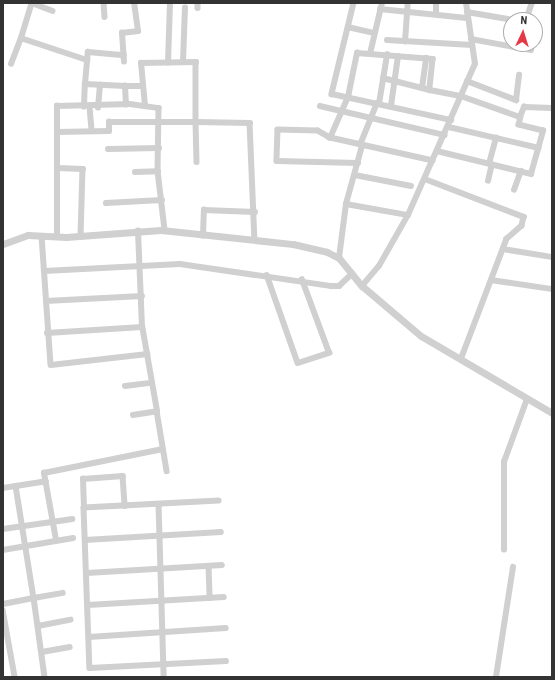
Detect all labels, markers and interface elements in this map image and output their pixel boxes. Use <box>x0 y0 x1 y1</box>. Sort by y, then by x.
north arrow <box>503 12 543 52</box>
text: N <box>520 14 528 27</box>

